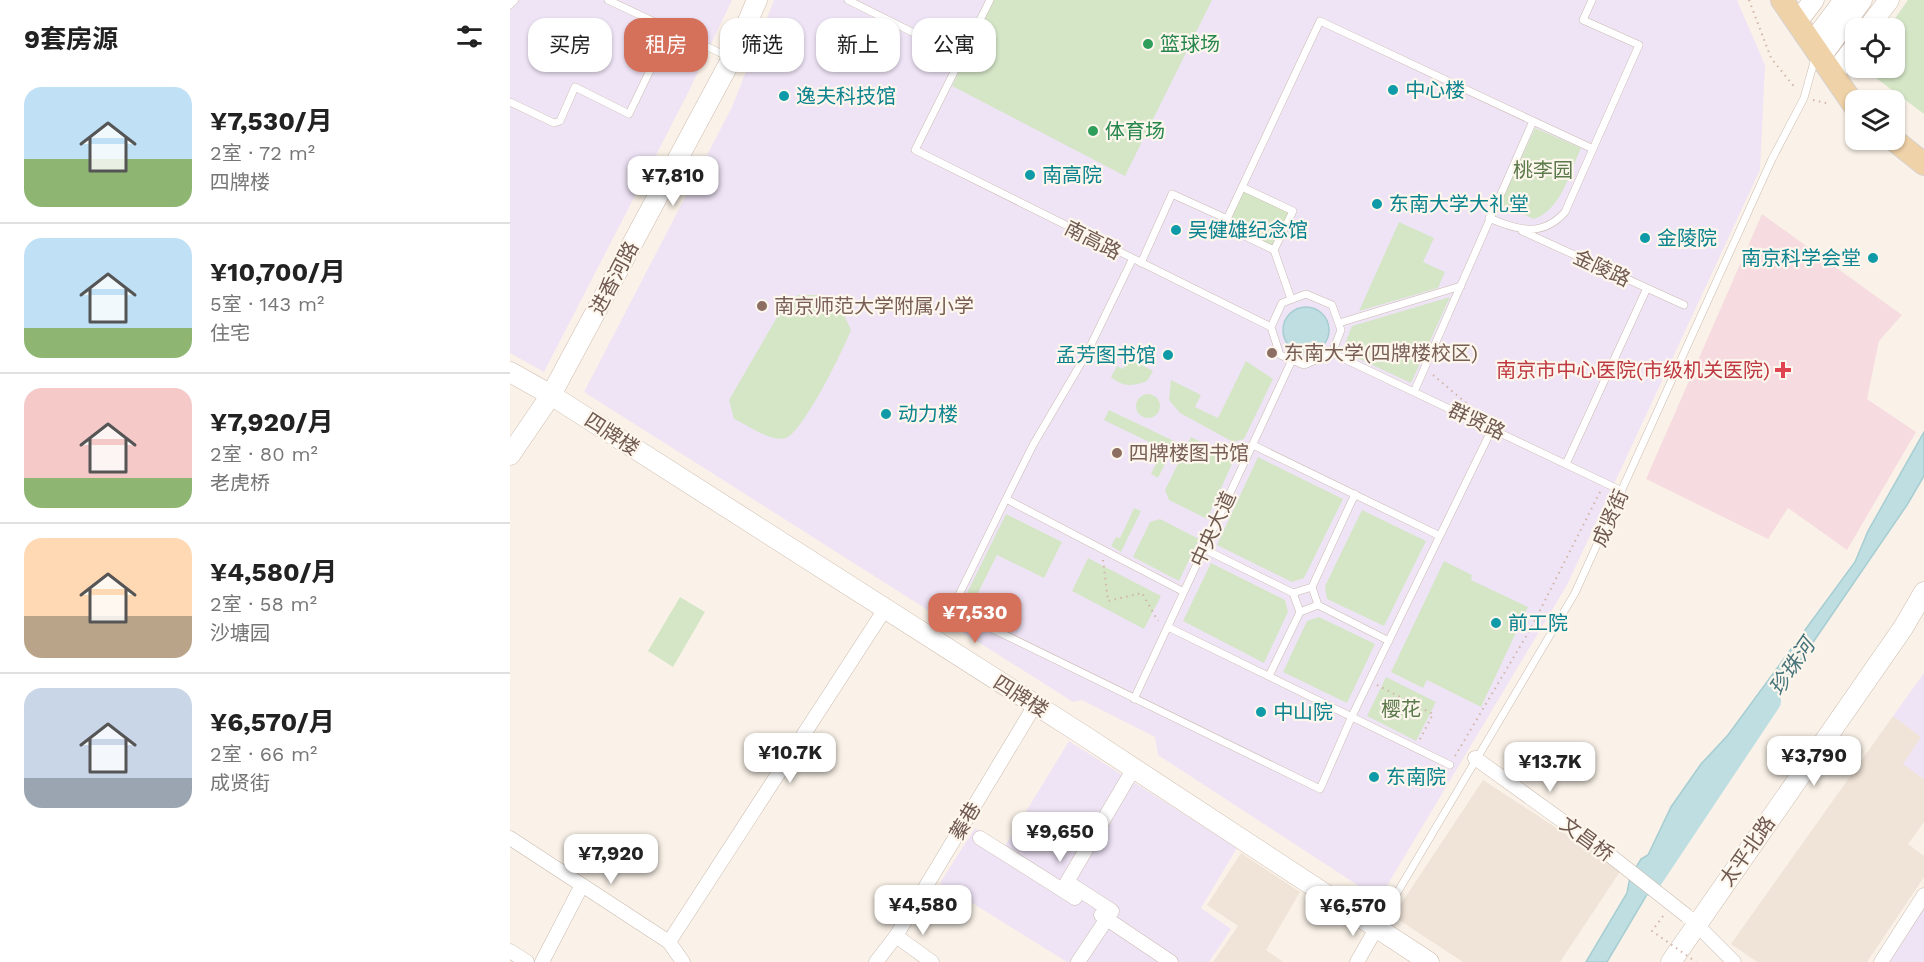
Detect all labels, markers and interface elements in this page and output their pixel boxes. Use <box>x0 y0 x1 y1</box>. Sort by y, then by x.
chip: 买房 <box>528 18 612 72</box>
chip: 租房 <box>624 18 708 72</box>
chip: 筛选 <box>720 18 804 72</box>
chip: 新上 <box>816 18 900 72</box>
chip: 公寓 <box>912 18 996 72</box>
map controls <box>1845 18 1905 150</box>
button: locate <box>1845 18 1905 78</box>
icon: filters <box>453 20 486 53</box>
text: 9套房源 <box>24 24 118 54</box>
place label: 篮球场 <box>1160 32 1220 56</box>
marker: 篮球场 <box>1141 37 1155 51</box>
place label: 中心楼 <box>1405 78 1465 102</box>
marker: 中心楼 <box>1386 83 1400 97</box>
place label: 逸夫科技馆 <box>796 84 896 108</box>
marker: 逸夫科技馆 <box>777 89 791 103</box>
button: layers <box>1845 90 1905 150</box>
text: ¥7,530/月 <box>210 106 332 136</box>
icon: home <box>72 111 144 183</box>
place label: 体育场 <box>1105 119 1165 143</box>
marker: 体育场 <box>1086 124 1100 138</box>
text: 2室 · 72 m² <box>210 141 315 165</box>
pin: ¥7,810 <box>624 156 722 207</box>
park label: 桃李园 <box>1513 158 1573 182</box>
text: ¥7,810 <box>642 163 704 187</box>
place label: 南高院 <box>1042 163 1102 187</box>
marker: 南高院 <box>1023 168 1037 182</box>
text: 四牌楼 <box>210 170 270 194</box>
place label: 东南大学大礼堂 <box>1389 192 1529 216</box>
marker: 东南大学大礼堂 <box>1370 197 1384 211</box>
street label: 南高路 <box>1061 216 1125 264</box>
place label: 吴健雄纪念馆 <box>1188 218 1308 242</box>
marker: 吴健雄纪念馆 <box>1169 223 1183 237</box>
place label: 金陵院 <box>1657 226 1717 250</box>
marker: 金陵院 <box>1638 231 1652 245</box>
street label: 进香河路 <box>585 237 643 319</box>
street label: 金陵路 <box>1570 244 1634 292</box>
place label: 南京科学会堂 <box>1741 246 1861 270</box>
marker: 南京科学会堂 <box>1866 251 1880 265</box>
text: ¥10,700/月 <box>210 257 346 287</box>
icon: home <box>72 262 144 334</box>
text: 5室 · 143 m² <box>210 292 324 316</box>
place label: 南京师范大学附属小学 <box>774 294 974 318</box>
marker: 南京师范大学附属小学 <box>755 299 769 313</box>
text: 住宅 <box>210 321 250 345</box>
place label: 东南大学(四牌楼校区) <box>1284 341 1478 365</box>
place label: 孟芳图书馆 <box>1056 343 1156 367</box>
marker: 东南大学(四牌楼校区) <box>1265 346 1279 360</box>
marker: 孟芳图书馆 <box>1161 348 1175 362</box>
place label: 南京市中心医院(市级机关医院) <box>1496 358 1770 382</box>
marker: 南京市中心医院(市级机关医院) <box>1774 361 1792 379</box>
street label: 群贤路 <box>1445 397 1509 445</box>
place label: 动力楼 <box>898 402 958 426</box>
text: ¥7,920/月 <box>210 407 333 437</box>
marker: 动力楼 <box>879 407 893 421</box>
street label: 四牌楼 <box>580 408 644 460</box>
icon: home <box>72 412 144 484</box>
place label: 四牌楼图书馆 <box>1129 441 1249 465</box>
text: 2室 · 80 m² <box>210 442 318 466</box>
marker: 四牌楼图书馆 <box>1110 446 1124 460</box>
text: 老虎桥 <box>210 471 270 495</box>
street label: 成贤街 <box>1587 486 1633 550</box>
street label: 中央大道 <box>1185 488 1241 570</box>
text: ¥4,580/月 <box>210 557 337 587</box>
icon: home <box>72 562 144 634</box>
text: 2室 · 58 m² <box>210 592 317 616</box>
pin: ¥7,530 <box>926 593 1024 644</box>
text: ¥7,530 <box>942 600 1008 624</box>
place label: 前工院 <box>1508 611 1568 635</box>
marker: 前工院 <box>1489 616 1503 630</box>
text: 沙塘园 <box>210 621 270 645</box>
water label: 珍珠河 <box>1764 630 1822 700</box>
street label: 四牌楼 <box>989 670 1053 722</box>
park label: 樱花 <box>1381 697 1421 721</box>
place label: 中山院 <box>1273 700 1333 724</box>
marker: 中山院 <box>1254 705 1268 719</box>
text: ¥6,570/月 <box>210 707 335 737</box>
icon: home <box>72 712 144 784</box>
pin: ¥10.7K <box>741 733 839 784</box>
pin: ¥3,790 <box>1765 736 1863 787</box>
text: ¥10.7K <box>758 740 822 764</box>
text: 2室 · 66 m² <box>210 742 317 766</box>
pin: ¥13.7K <box>1501 742 1599 793</box>
text: ¥3,790 <box>1781 743 1847 767</box>
text: ¥13.7K <box>1518 749 1582 773</box>
place label: 东南院 <box>1386 765 1446 789</box>
marker: 东南院 <box>1367 770 1381 784</box>
text: 成贤街 <box>210 771 270 795</box>
street label: 蓁巷 <box>944 798 986 844</box>
street label: 太平北路 <box>1714 811 1780 891</box>
pin: ¥9,650 <box>1011 812 1109 863</box>
street label: 文昌桥 <box>1556 812 1618 866</box>
text: ¥9,650 <box>1026 819 1094 843</box>
pin: ¥7,920 <box>562 834 660 885</box>
text: ¥7,920 <box>578 841 644 865</box>
pin: ¥4,580 <box>874 885 972 936</box>
pin: ¥6,570 <box>1304 886 1402 937</box>
text: ¥4,580 <box>888 892 958 916</box>
text: ¥6,570 <box>1319 893 1387 917</box>

